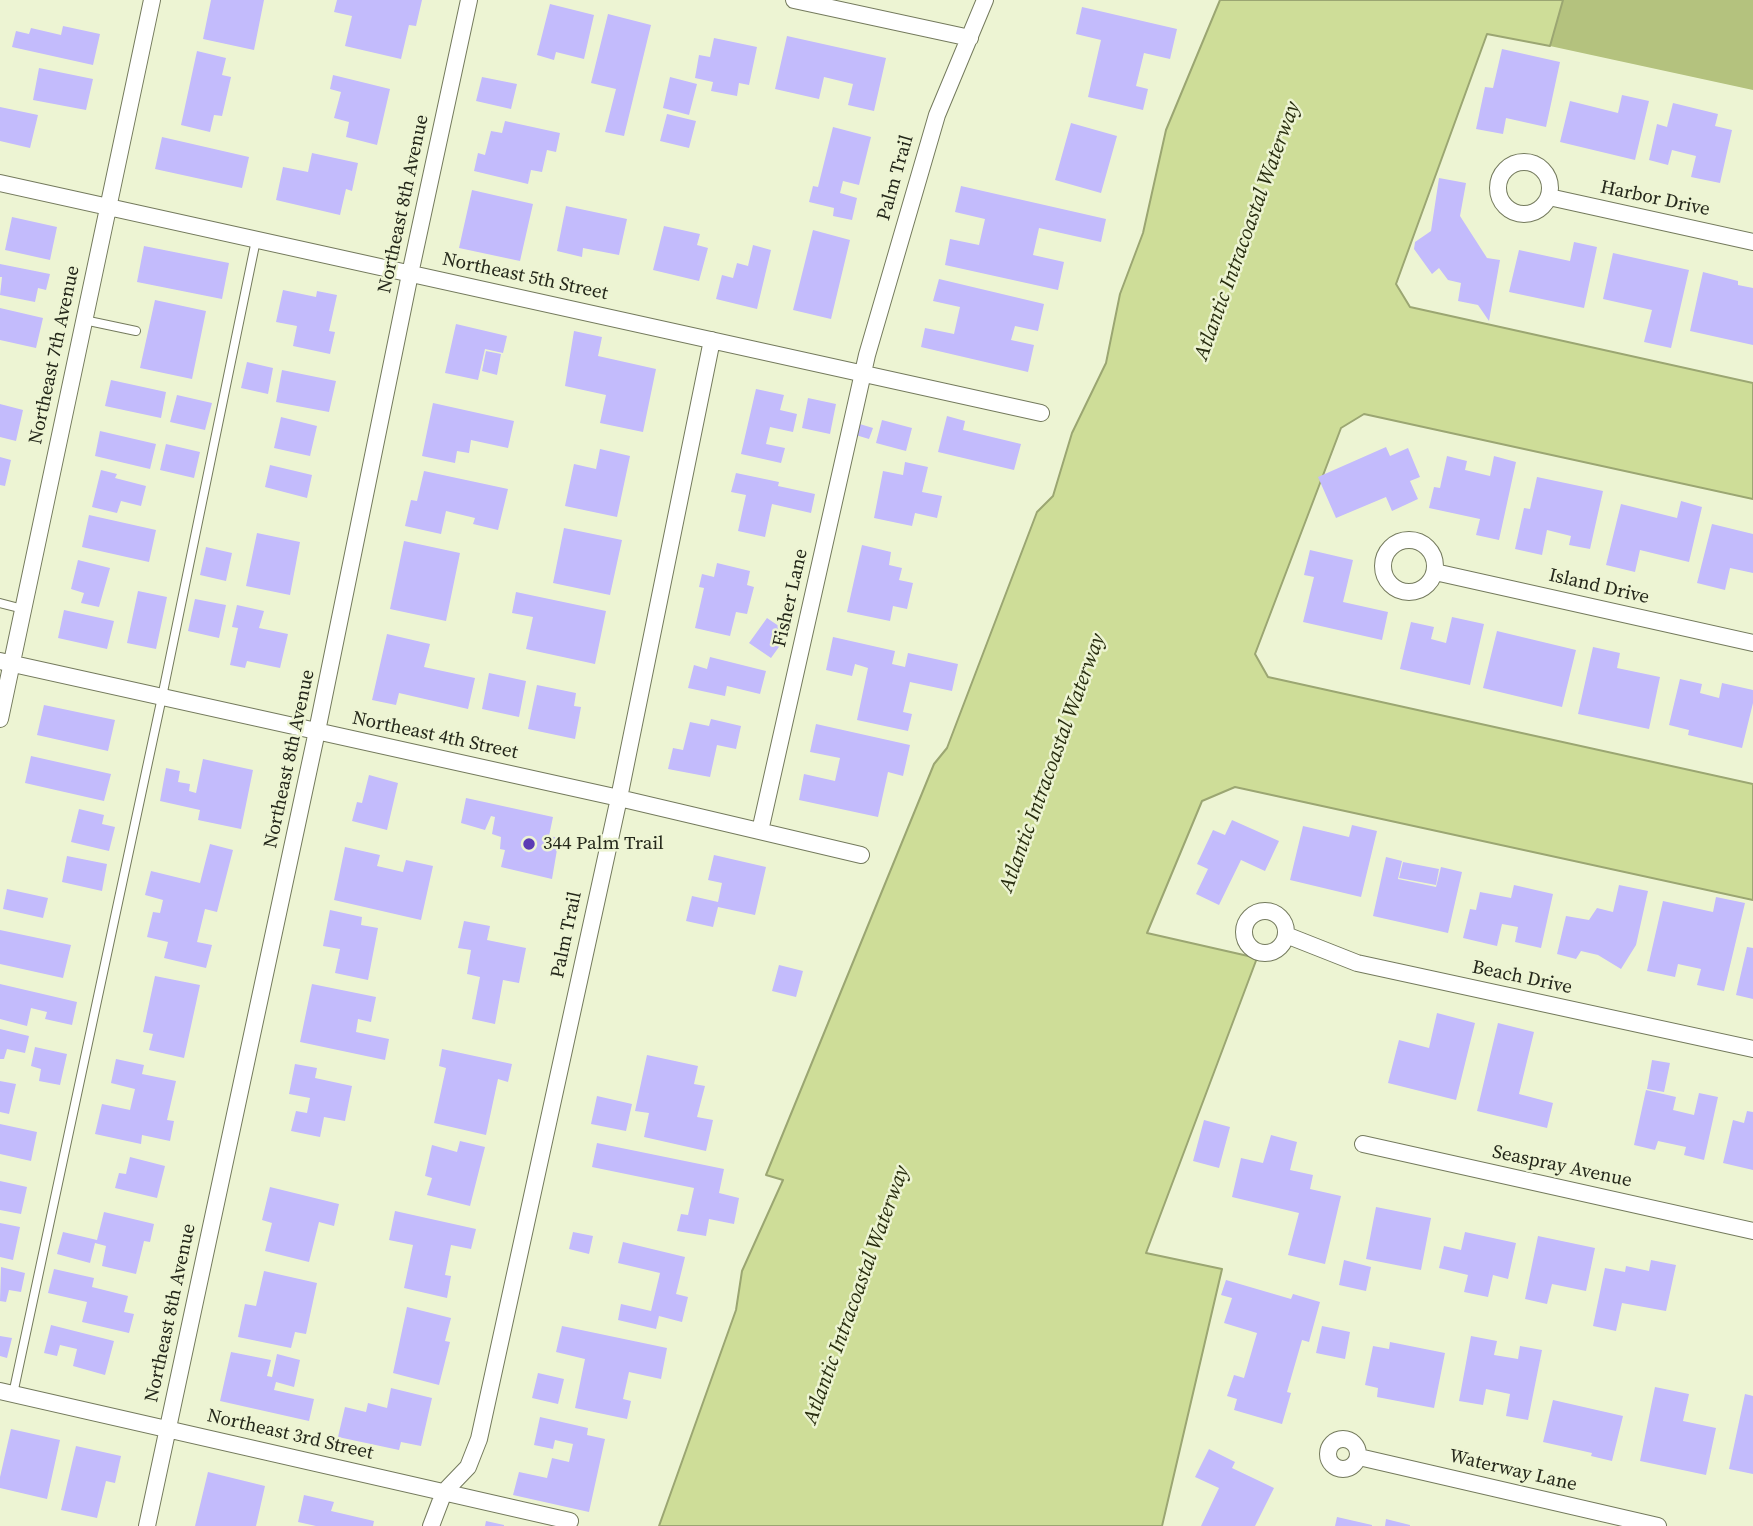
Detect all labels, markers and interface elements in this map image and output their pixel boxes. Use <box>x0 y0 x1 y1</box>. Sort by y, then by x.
water label: Atlantic Intracoastal Waterway <box>1189 98 1307 364</box>
street label: Northeast 8th Avenue <box>374 113 434 295</box>
street label: Palm Trail <box>873 133 919 223</box>
street label: Harbor Drive <box>1598 176 1712 222</box>
street label: Northeast 5th Street <box>440 248 610 306</box>
street label: Northeast 7th Avenue <box>25 264 85 446</box>
street label: Fisher Lane <box>769 547 813 649</box>
street label: Island Drive <box>1547 564 1651 610</box>
water label: Atlantic Intracoastal Waterway <box>994 630 1112 896</box>
street label: Northeast 8th Avenue <box>260 668 320 850</box>
street label: Northeast 4th Street <box>350 707 520 765</box>
place label: 344 Palm Trail <box>543 833 664 855</box>
marker: 344 Palm Trail <box>521 836 537 852</box>
street label: Palm Trail <box>547 890 587 980</box>
street label: Beach Drive <box>1470 956 1574 1000</box>
street label: Seaspray Avenue <box>1490 1141 1634 1193</box>
water label: Atlantic Intracoastal Waterway <box>798 1162 916 1428</box>
street label: Northeast 8th Avenue <box>141 1222 201 1404</box>
street label: Northeast 3rd Street <box>205 1405 375 1465</box>
street label: Waterway Lane <box>1447 1445 1579 1497</box>

